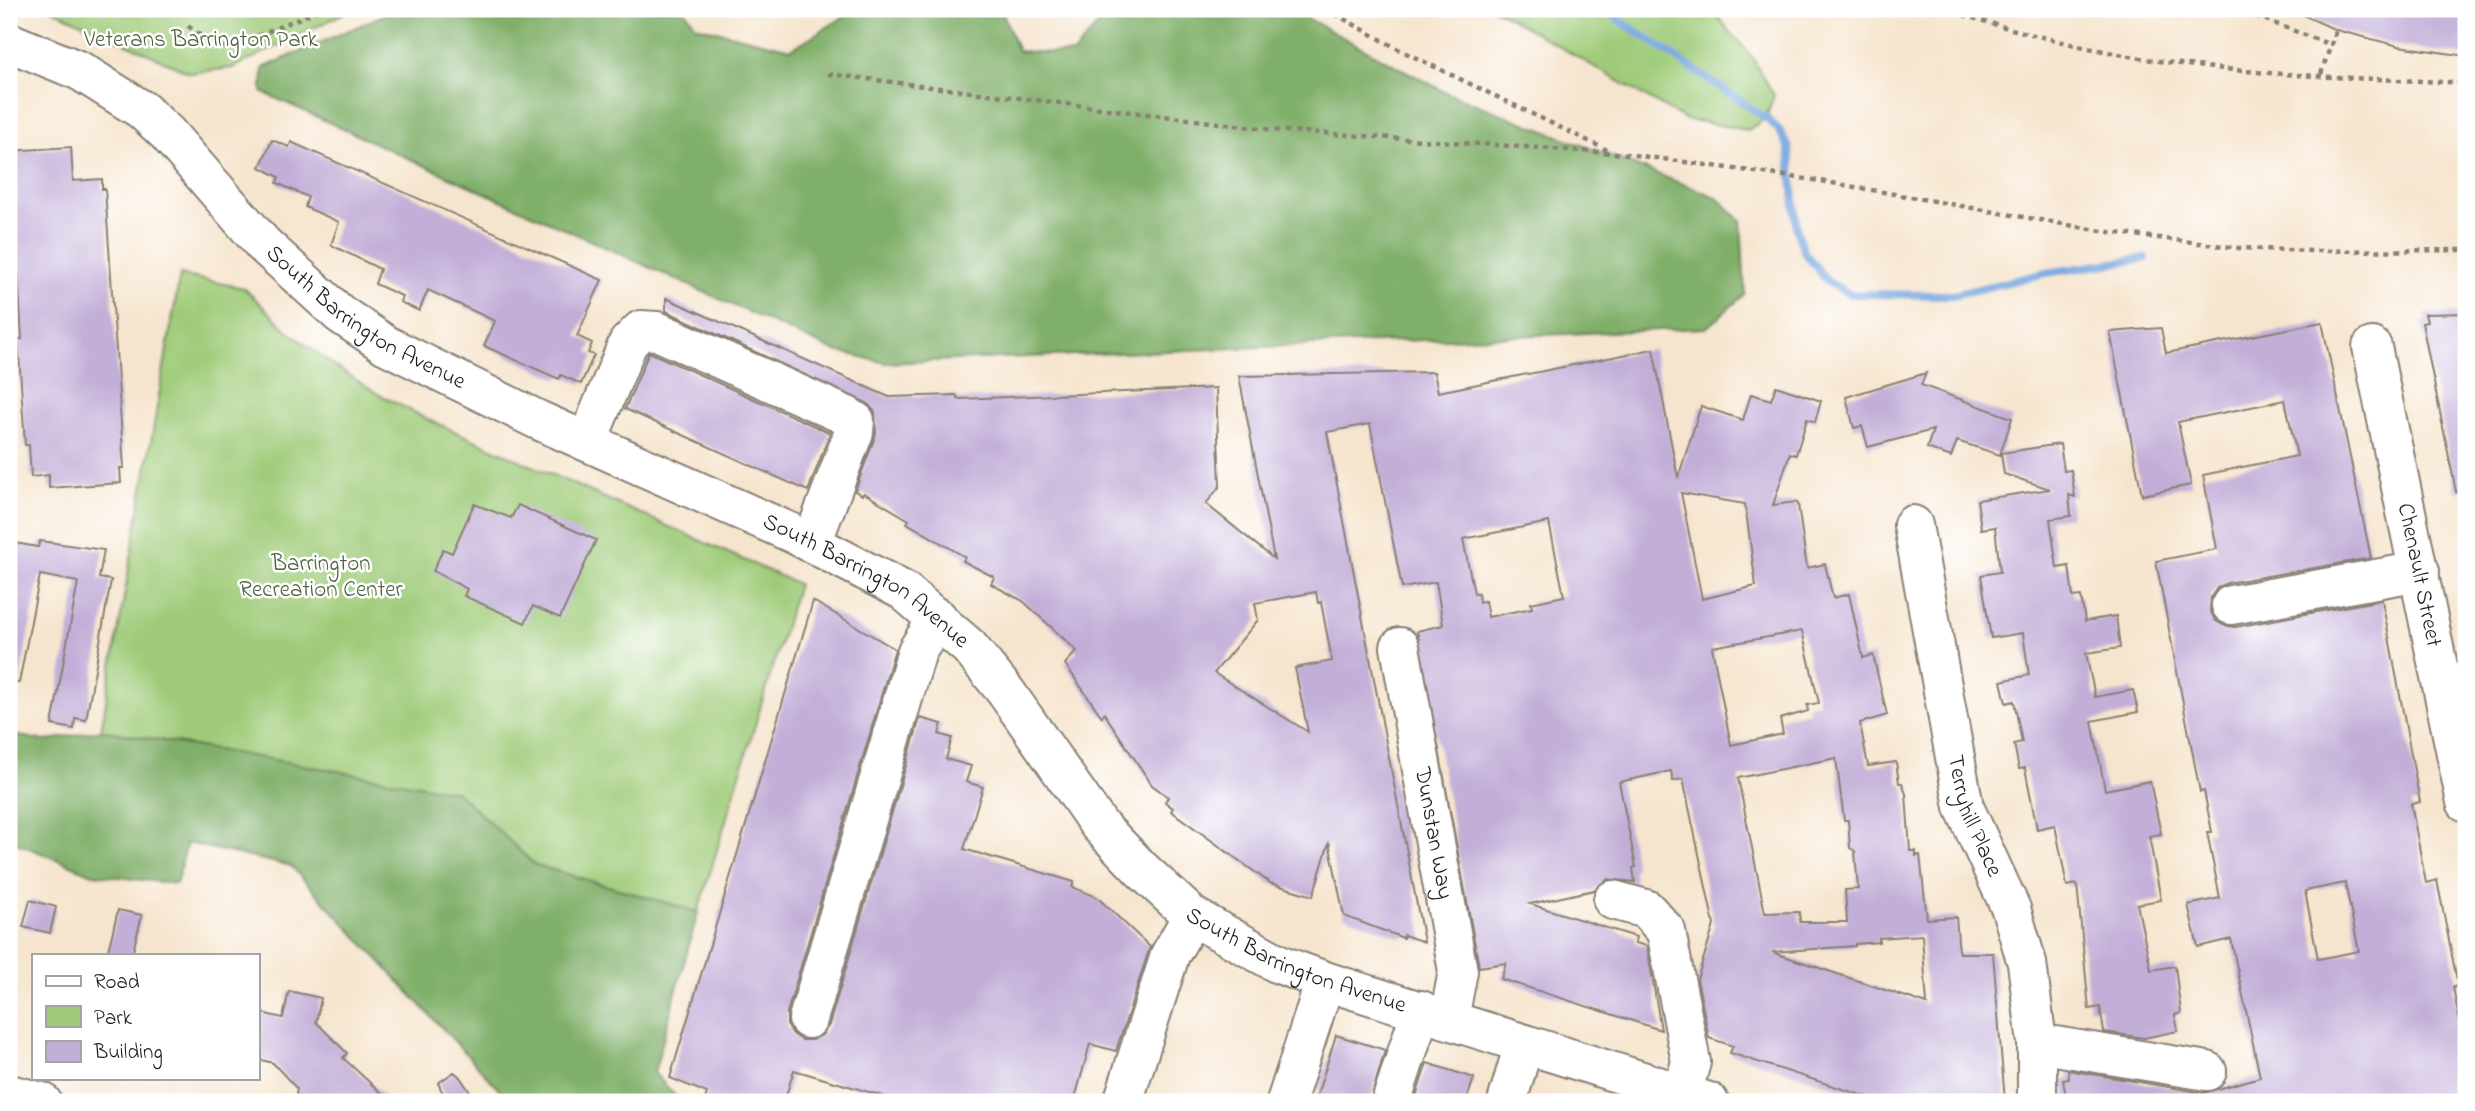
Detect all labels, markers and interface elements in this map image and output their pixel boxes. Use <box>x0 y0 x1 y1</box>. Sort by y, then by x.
park label: Veterans Barrington Park <box>83 24 319 58</box>
street label: South Barrington Avenue <box>258 237 472 398</box>
street label: Chenault Street <box>2388 500 2450 650</box>
street label: South Barrington Avenue <box>757 506 977 657</box>
park label: Barrington Recreation Center <box>239 548 404 607</box>
street label: Terryhill Place <box>1938 752 2011 883</box>
street label: Dunstan Way <box>1405 764 1461 902</box>
street label: South Barrington Avenue <box>1179 899 1411 1022</box>
legend <box>32 954 259 1080</box>
text: Road <box>94 968 140 998</box>
text: Park <box>94 1004 133 1034</box>
text: Building <box>93 1038 163 1070</box>

